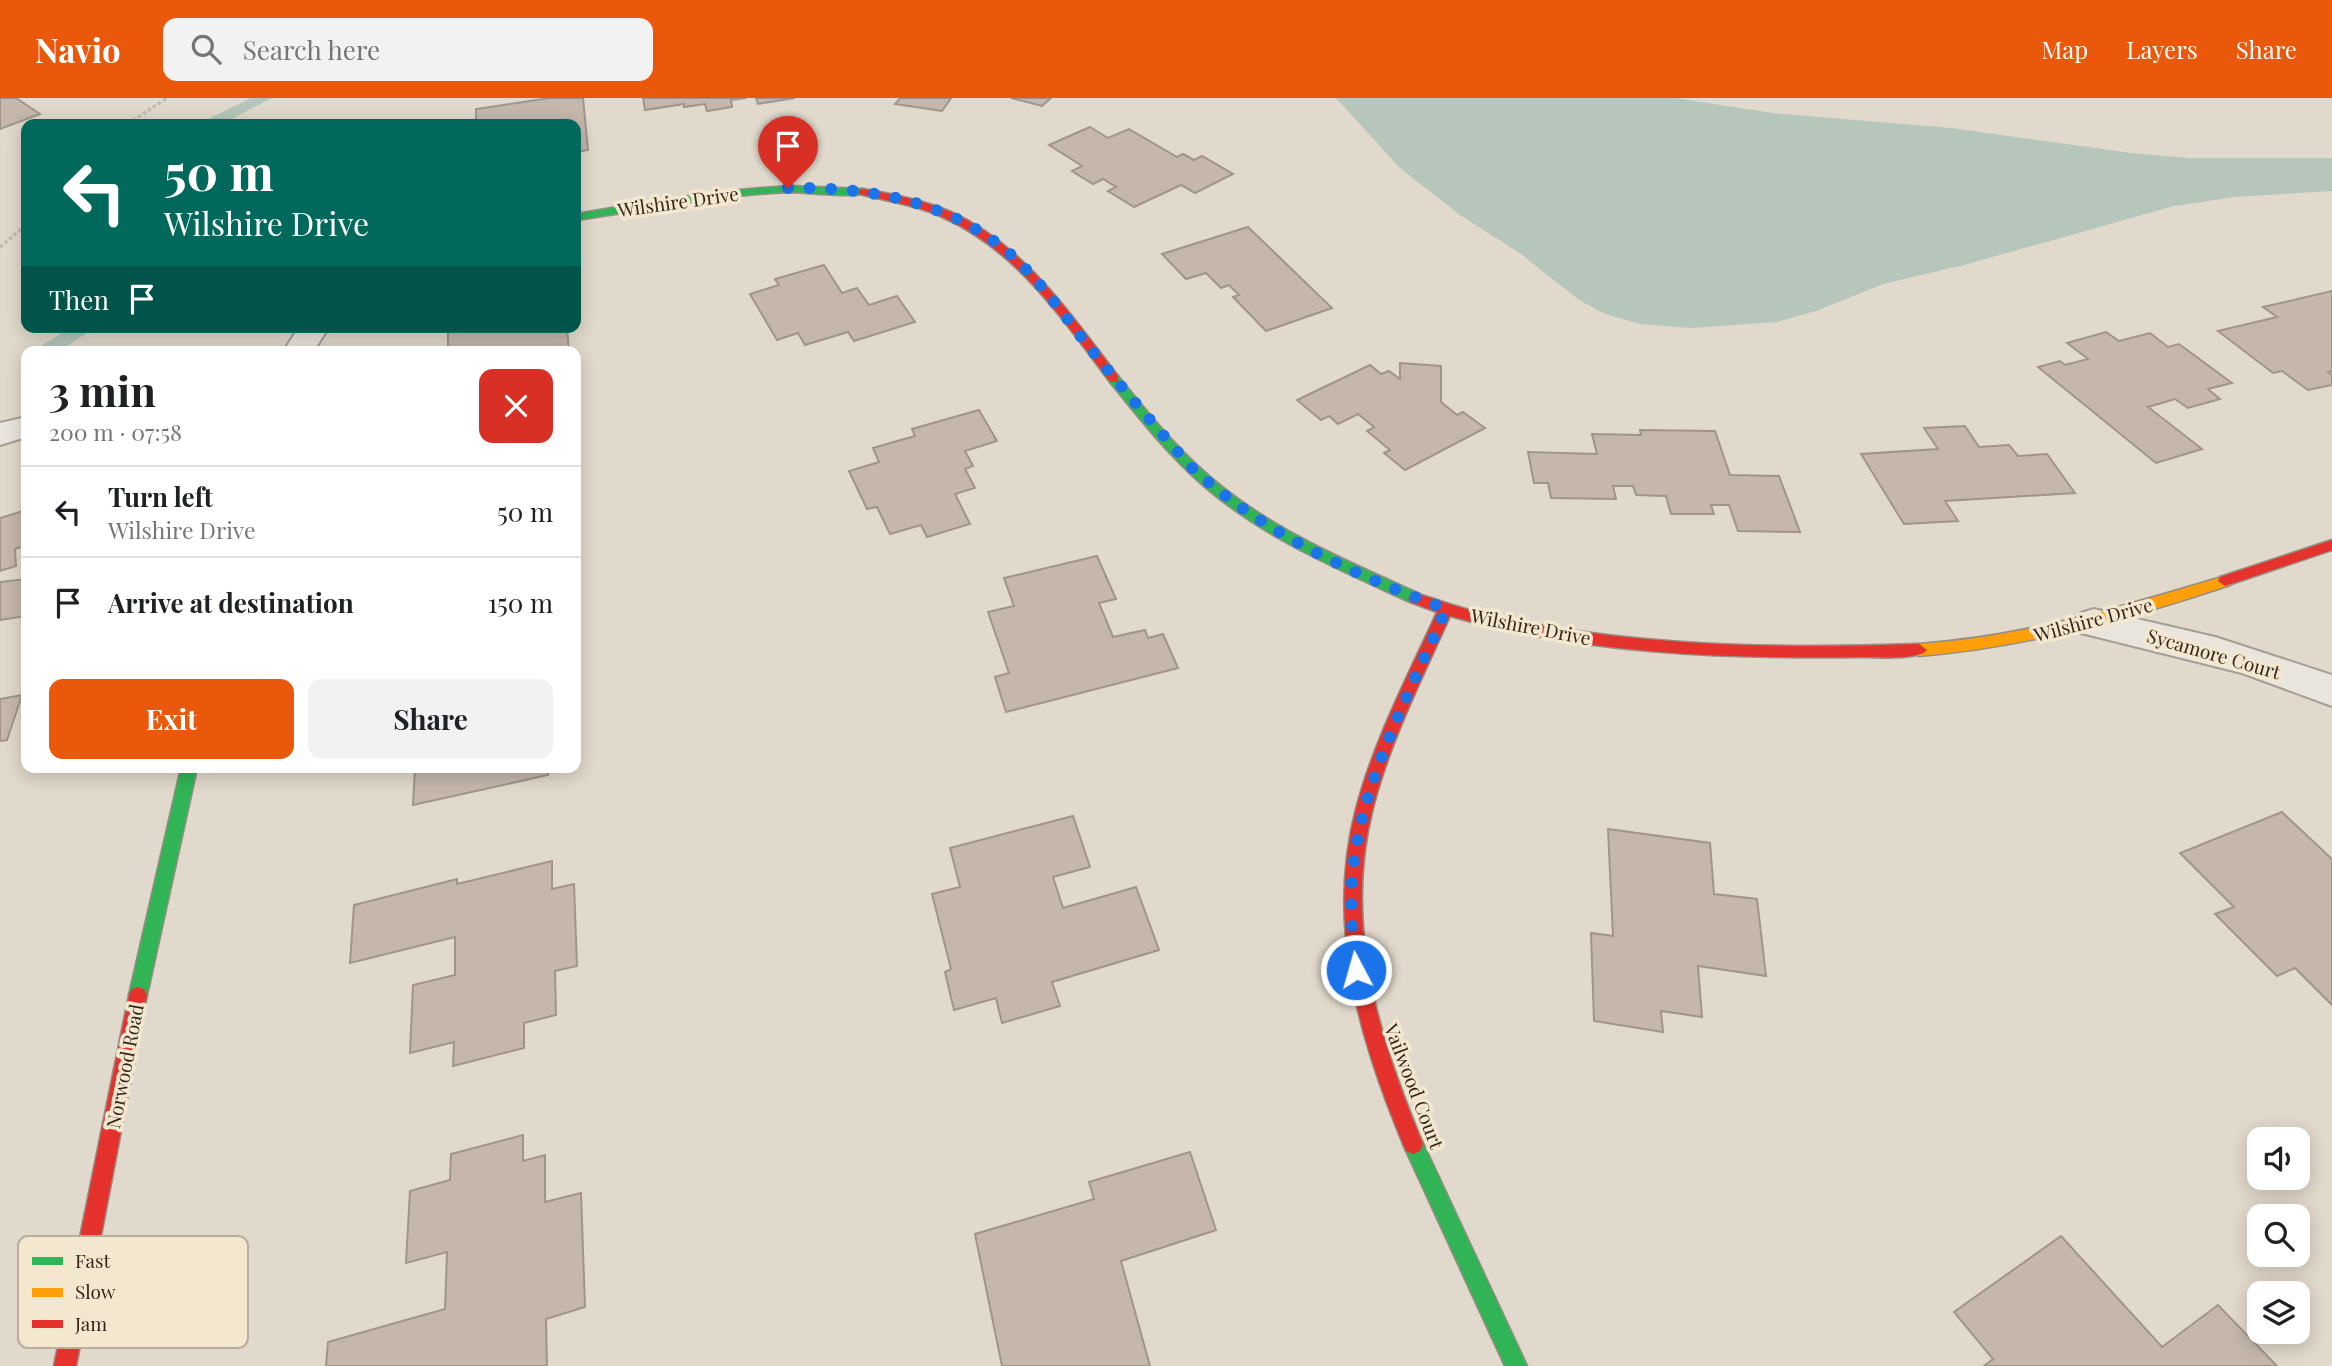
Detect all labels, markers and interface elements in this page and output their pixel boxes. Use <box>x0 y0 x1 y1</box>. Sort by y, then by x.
search box <box>163 18 653 81</box>
text: Navio <box>35 27 121 71</box>
icon: search <box>187 30 225 68</box>
text: Search here <box>243 32 380 67</box>
text: Map <box>2042 33 2088 65</box>
text: Layers <box>2126 33 2198 65</box>
text: Share <box>2236 33 2297 65</box>
pin <box>758 116 818 188</box>
icon: arrive <box>769 127 807 165</box>
text: 50 m <box>164 138 274 203</box>
icon: left <box>49 147 140 238</box>
street label: Wilshire Drive <box>615 180 740 222</box>
text: Wilshire Drive <box>164 201 369 244</box>
icon: arrive <box>123 280 161 318</box>
text: Then <box>49 282 109 317</box>
text: 3 min <box>49 362 156 418</box>
button: close <box>479 369 553 443</box>
text: 200 m · 07:58 <box>49 416 182 447</box>
text: Turn left <box>108 479 213 514</box>
icon: left <box>49 493 87 531</box>
text: 50 m <box>497 494 553 529</box>
text: Wilshire Drive <box>108 514 256 545</box>
icon: arrive <box>49 584 87 622</box>
text: Arrive at destination <box>108 585 354 620</box>
text: 150 m <box>488 585 553 620</box>
street label: Wilshire Drive <box>2030 591 2155 648</box>
street label: Wilshire Drive <box>1468 601 1593 650</box>
street label: Sycamore Court <box>2144 622 2284 685</box>
button: Exit <box>49 679 294 759</box>
button: Share <box>308 679 553 759</box>
position arrow <box>1319 933 1393 1007</box>
street label: Norwood Road <box>99 1002 149 1130</box>
street label: Vailwood Court <box>1379 1019 1451 1153</box>
map controls <box>2247 1127 2310 1344</box>
button: sound <box>2247 1127 2310 1190</box>
button: search <box>2247 1204 2310 1267</box>
legend <box>18 1236 248 1348</box>
text: Fast <box>75 1247 111 1273</box>
text: Slow <box>75 1278 116 1304</box>
button: layers <box>2247 1281 2310 1344</box>
text: Jam <box>74 1310 107 1336</box>

